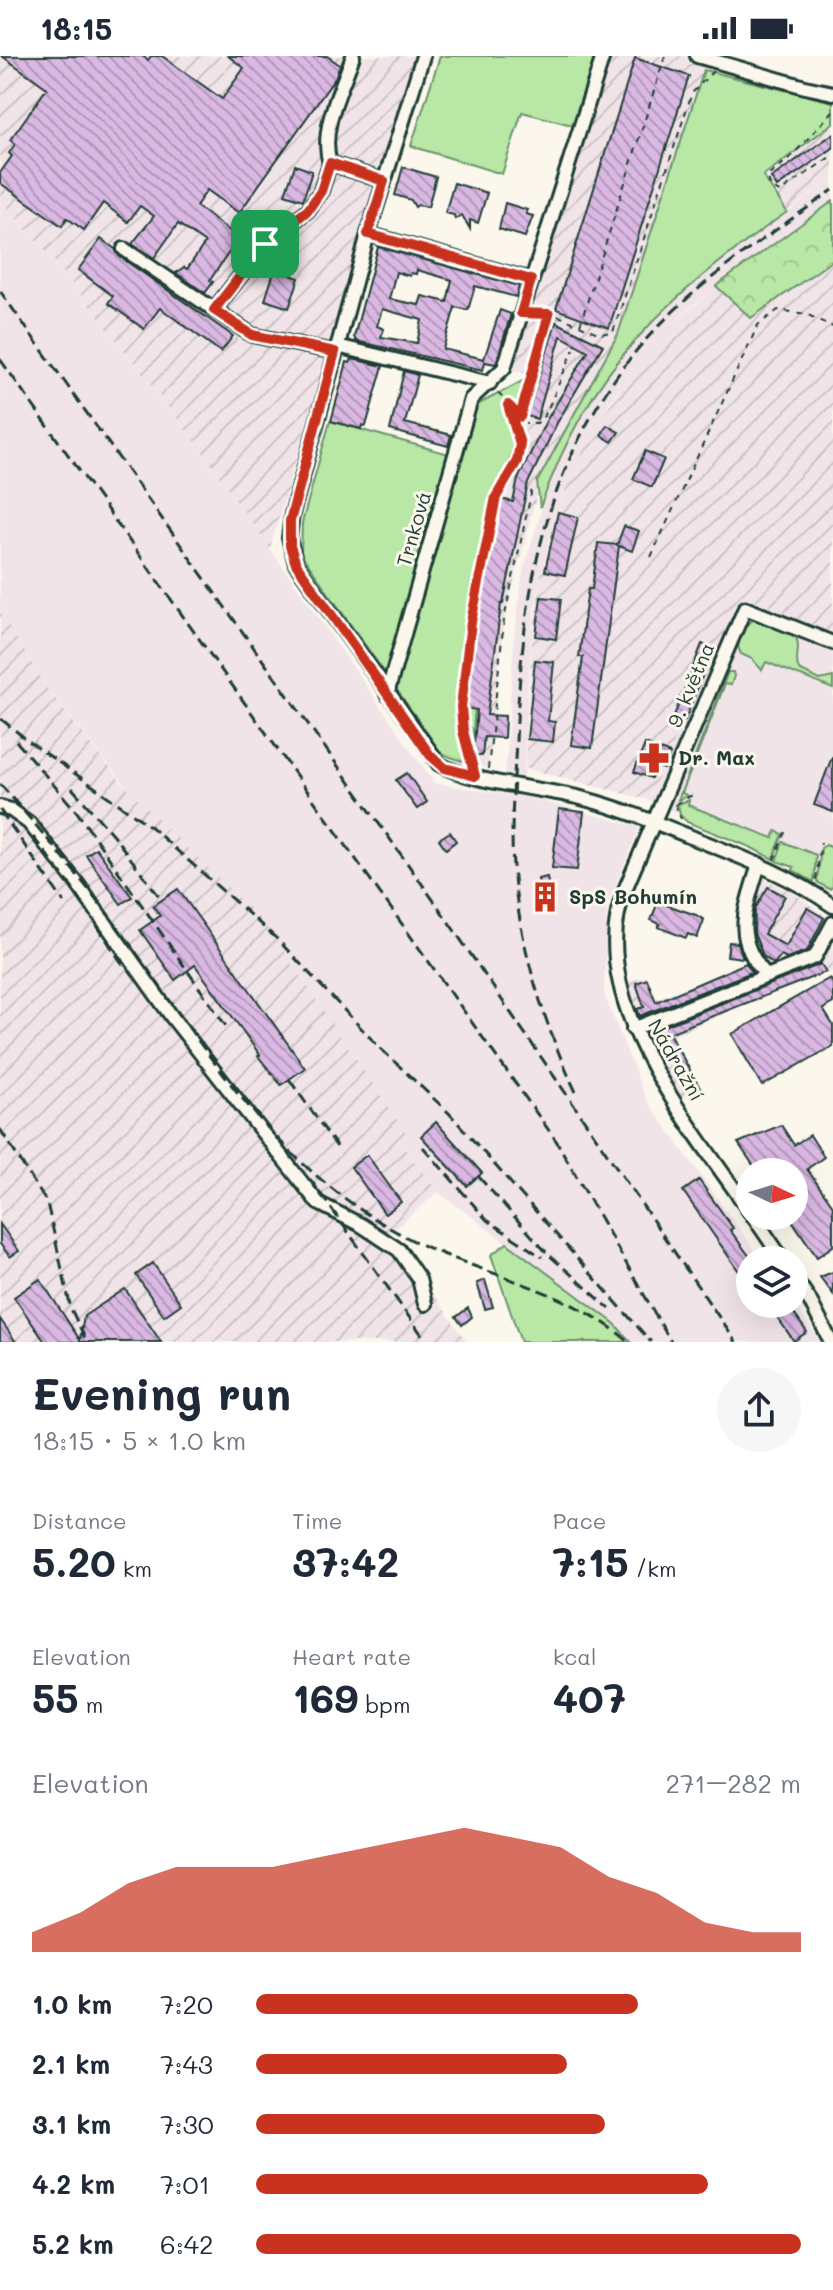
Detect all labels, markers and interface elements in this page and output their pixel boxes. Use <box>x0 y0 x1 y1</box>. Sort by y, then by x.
text: 18:15 <box>40 8 112 48</box>
pin <box>231 210 299 278</box>
icon: arrive <box>243 222 287 266</box>
street label: Trnková <box>390 488 436 569</box>
street label: 9. května <box>661 638 720 731</box>
pharmacy icon: Dr. Max <box>637 741 671 775</box>
place label: Dr. Max <box>678 744 755 770</box>
building icon: SpS Bohumín <box>528 880 562 914</box>
place label: SpS Bohumín <box>569 883 697 909</box>
street label: Nádražní <box>643 1014 711 1105</box>
north arrow <box>736 1158 808 1230</box>
map controls <box>736 1158 808 1318</box>
button: layers <box>736 1246 808 1318</box>
text: Evening run <box>32 1364 291 1421</box>
button: share <box>717 1368 801 1452</box>
text: 18:15 · 5 × 1.0 km <box>32 1423 246 1457</box>
text: Distance <box>32 1506 127 1535</box>
text: Time <box>292 1506 342 1535</box>
text: Pace <box>553 1506 606 1535</box>
text: 5.20 <box>32 1535 116 1587</box>
text: 37:42 <box>292 1535 399 1587</box>
text: 7:15 <box>553 1535 629 1587</box>
text: km <box>116 1554 152 1583</box>
text: /km <box>629 1554 677 1583</box>
text: Elevation <box>32 1642 131 1671</box>
text: Heart rate <box>292 1642 411 1671</box>
text: kcal <box>553 1642 597 1671</box>
text: 55 <box>32 1671 79 1723</box>
text: 169 <box>292 1671 358 1723</box>
text: 407 <box>553 1671 626 1723</box>
text: m <box>79 1690 103 1719</box>
text: bpm <box>358 1690 410 1719</box>
text: Elevation <box>32 1766 149 1800</box>
text: 271–282 m <box>665 1766 801 1800</box>
text: 1.0 km <box>32 1987 112 2021</box>
text: 7:20 <box>160 1987 213 2021</box>
text: 2.1 km <box>32 2047 110 2081</box>
text: 7:43 <box>160 2047 213 2081</box>
text: 3.1 km <box>32 2107 111 2141</box>
text: 7:30 <box>160 2107 214 2141</box>
text: 4.2 km <box>32 2167 115 2201</box>
text: 7:01 <box>160 2167 210 2201</box>
text: 5.2 km <box>32 2227 114 2261</box>
text: 6:42 <box>160 2227 214 2261</box>

